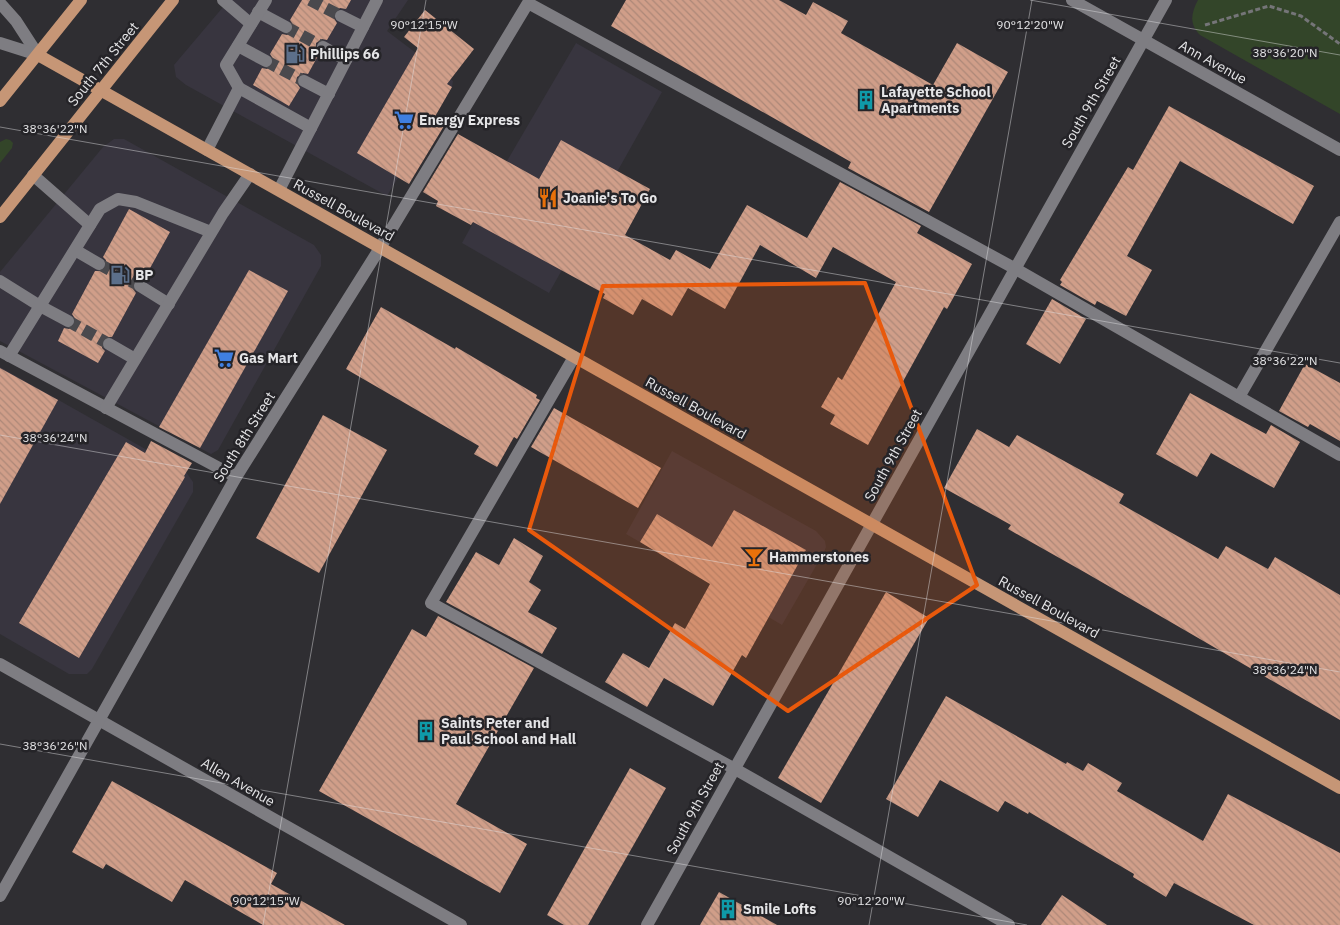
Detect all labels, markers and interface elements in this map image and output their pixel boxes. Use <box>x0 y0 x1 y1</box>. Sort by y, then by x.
text: 90°12'15"W <box>390 17 458 32</box>
text: 90°12'20"W <box>996 17 1064 32</box>
street label: South 7th Street <box>64 18 142 110</box>
street label: Ann Avenue <box>1176 36 1250 88</box>
fuel station icon: Phillips 66 <box>284 43 306 65</box>
place label: Phillips 66 <box>310 45 380 63</box>
text: 38°36'20"N <box>1252 45 1318 60</box>
street label: South 9th Street <box>1057 53 1125 151</box>
place label: Lafayette School Apartments <box>881 83 991 117</box>
building icon: Lafayette School Apartments <box>855 89 877 111</box>
supermarket icon: Energy Express <box>393 109 415 131</box>
place label: Energy Express <box>419 111 520 129</box>
text: 38°36'22"N <box>22 121 88 136</box>
street label: Russell Boulevard <box>290 175 398 245</box>
restaurant icon: Joanie's To Go <box>537 187 559 209</box>
place label: Joanie's To Go <box>563 189 657 207</box>
fuel station icon: BP <box>109 264 131 286</box>
place label: BP <box>135 266 154 284</box>
supermarket icon: Gas Mart <box>213 347 235 369</box>
place label: Gas Mart <box>239 349 298 367</box>
text: 38°36'22"N <box>1252 353 1318 368</box>
street label: Russell Boulevard <box>642 373 750 443</box>
street label: South 8th Street <box>209 388 279 485</box>
street label: South 9th Street <box>860 405 926 504</box>
text: 38°36'24"N <box>22 430 88 445</box>
bar icon: Hammerstones <box>743 546 765 568</box>
place label: Hammerstones <box>769 548 869 566</box>
street label: Russell Boulevard <box>995 572 1103 642</box>
text: 38°36'24"N <box>1252 662 1318 677</box>
place label: Saints Peter and Paul School and Hall <box>441 714 576 748</box>
building icon: Saints Peter and Paul School and Hall <box>415 720 437 742</box>
text: 38°36'26"N <box>22 738 88 753</box>
street label: Allen Avenue <box>198 754 278 811</box>
street label: South 9th Street <box>662 758 728 857</box>
text: 90°12'15"W <box>232 893 300 908</box>
text: 90°12'20"W <box>837 893 905 908</box>
building icon: Smile Lofts <box>717 898 739 920</box>
place label: Smile Lofts <box>743 900 816 918</box>

